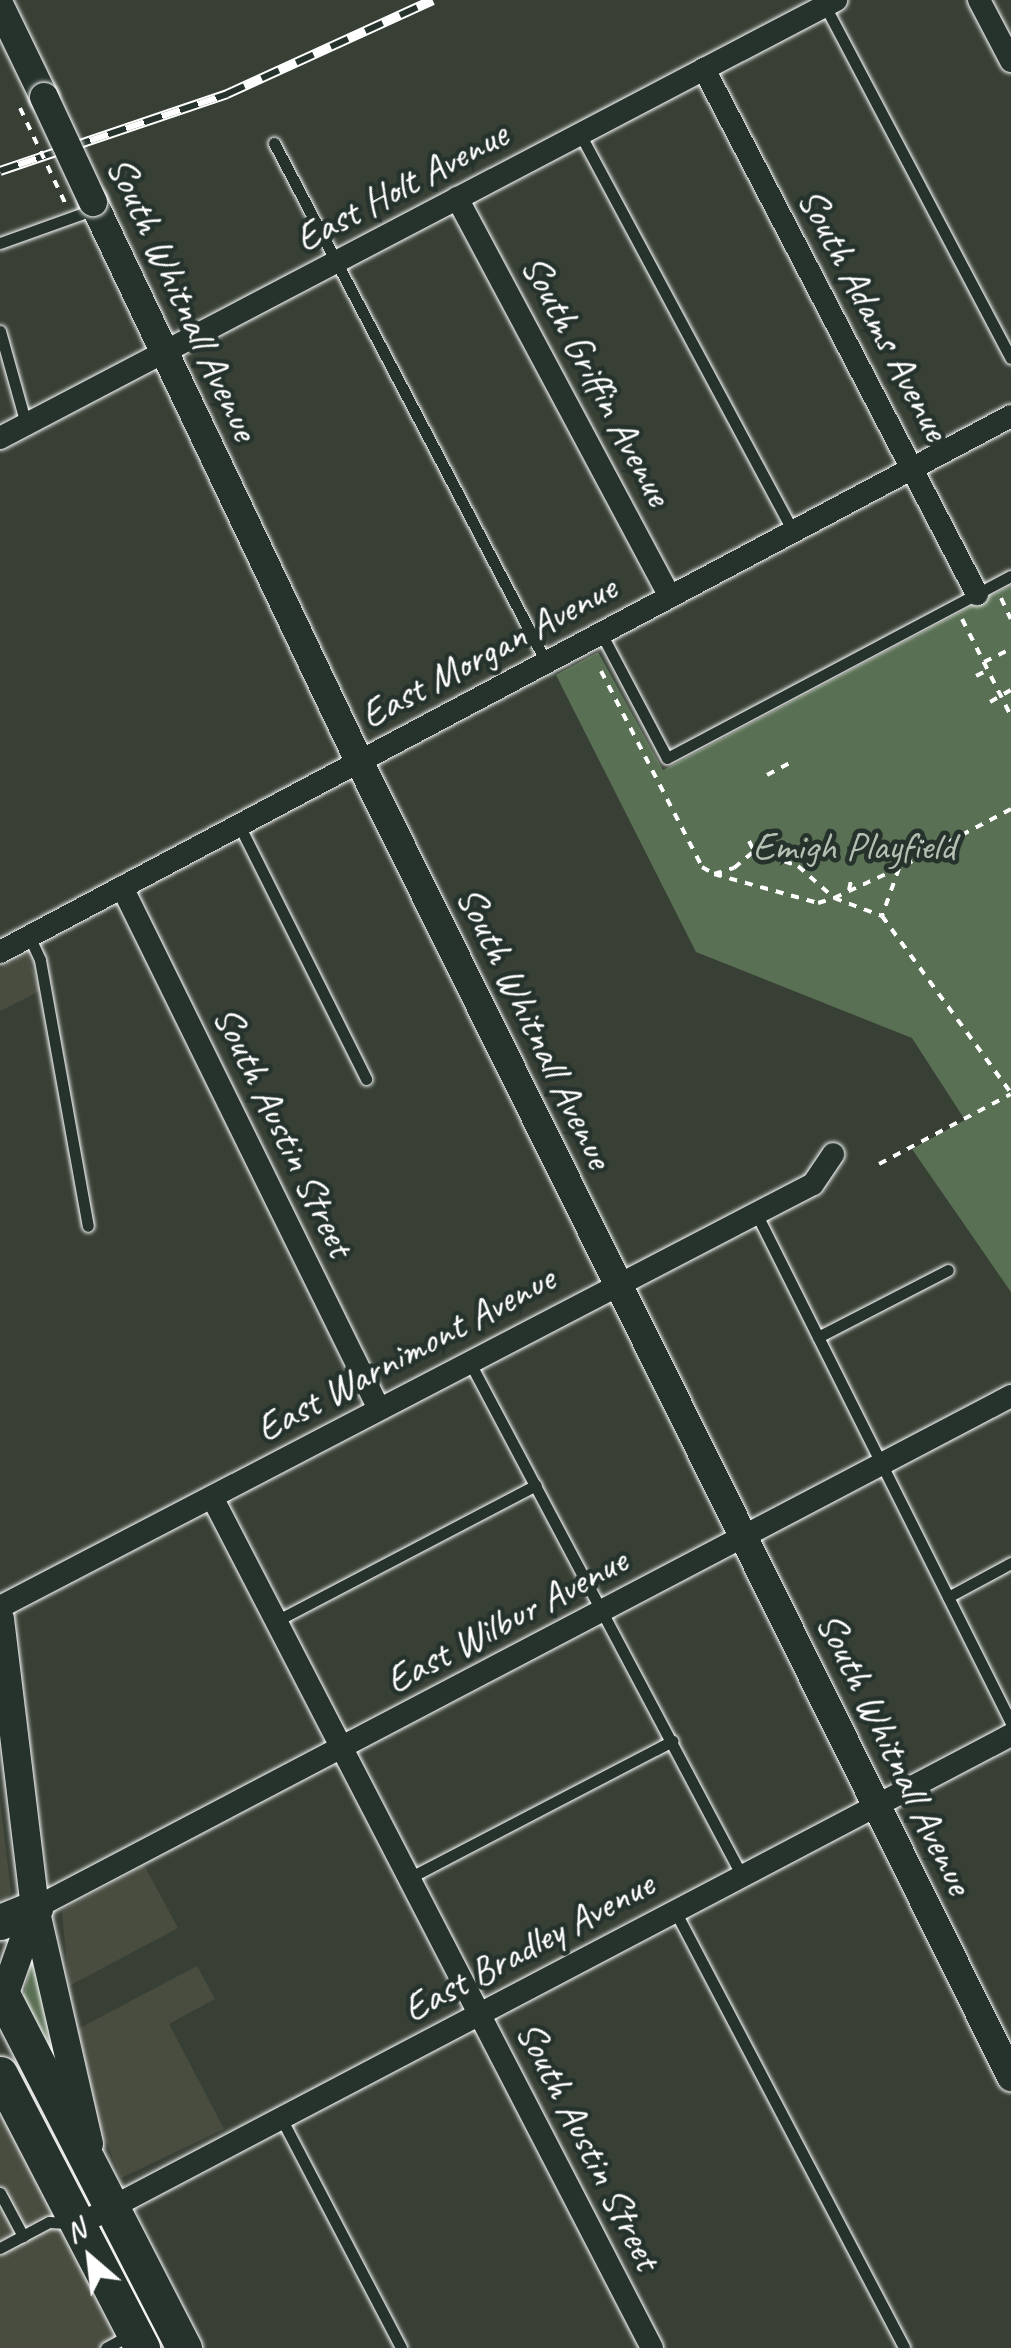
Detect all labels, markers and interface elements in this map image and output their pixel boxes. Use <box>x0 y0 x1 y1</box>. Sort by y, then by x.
street label: East Holt Avenue <box>287 110 515 262</box>
street label: South Whitnall Avenue <box>96 149 270 447</box>
street label: South Adams Avenue <box>787 178 961 450</box>
street label: South Griffin Avenue <box>511 247 683 513</box>
street label: East Morgan Avenue <box>352 564 624 738</box>
park label: Emigh Playfield <box>752 822 956 870</box>
street label: South Whitnall Avenue <box>446 878 624 1176</box>
street label: South Austin Street <box>203 998 365 1264</box>
street label: East Warnimont Avenue <box>248 1254 562 1452</box>
street label: East Wilbur Avenue <box>377 1536 635 1704</box>
street label: South Whitnall Avenue <box>806 1604 984 1902</box>
street label: East Bradley Avenue <box>394 1859 662 2033</box>
street label: South Austin Street <box>506 2013 672 2277</box>
north arrow <box>40 2208 140 2308</box>
text: N <box>60 2212 92 2251</box>

